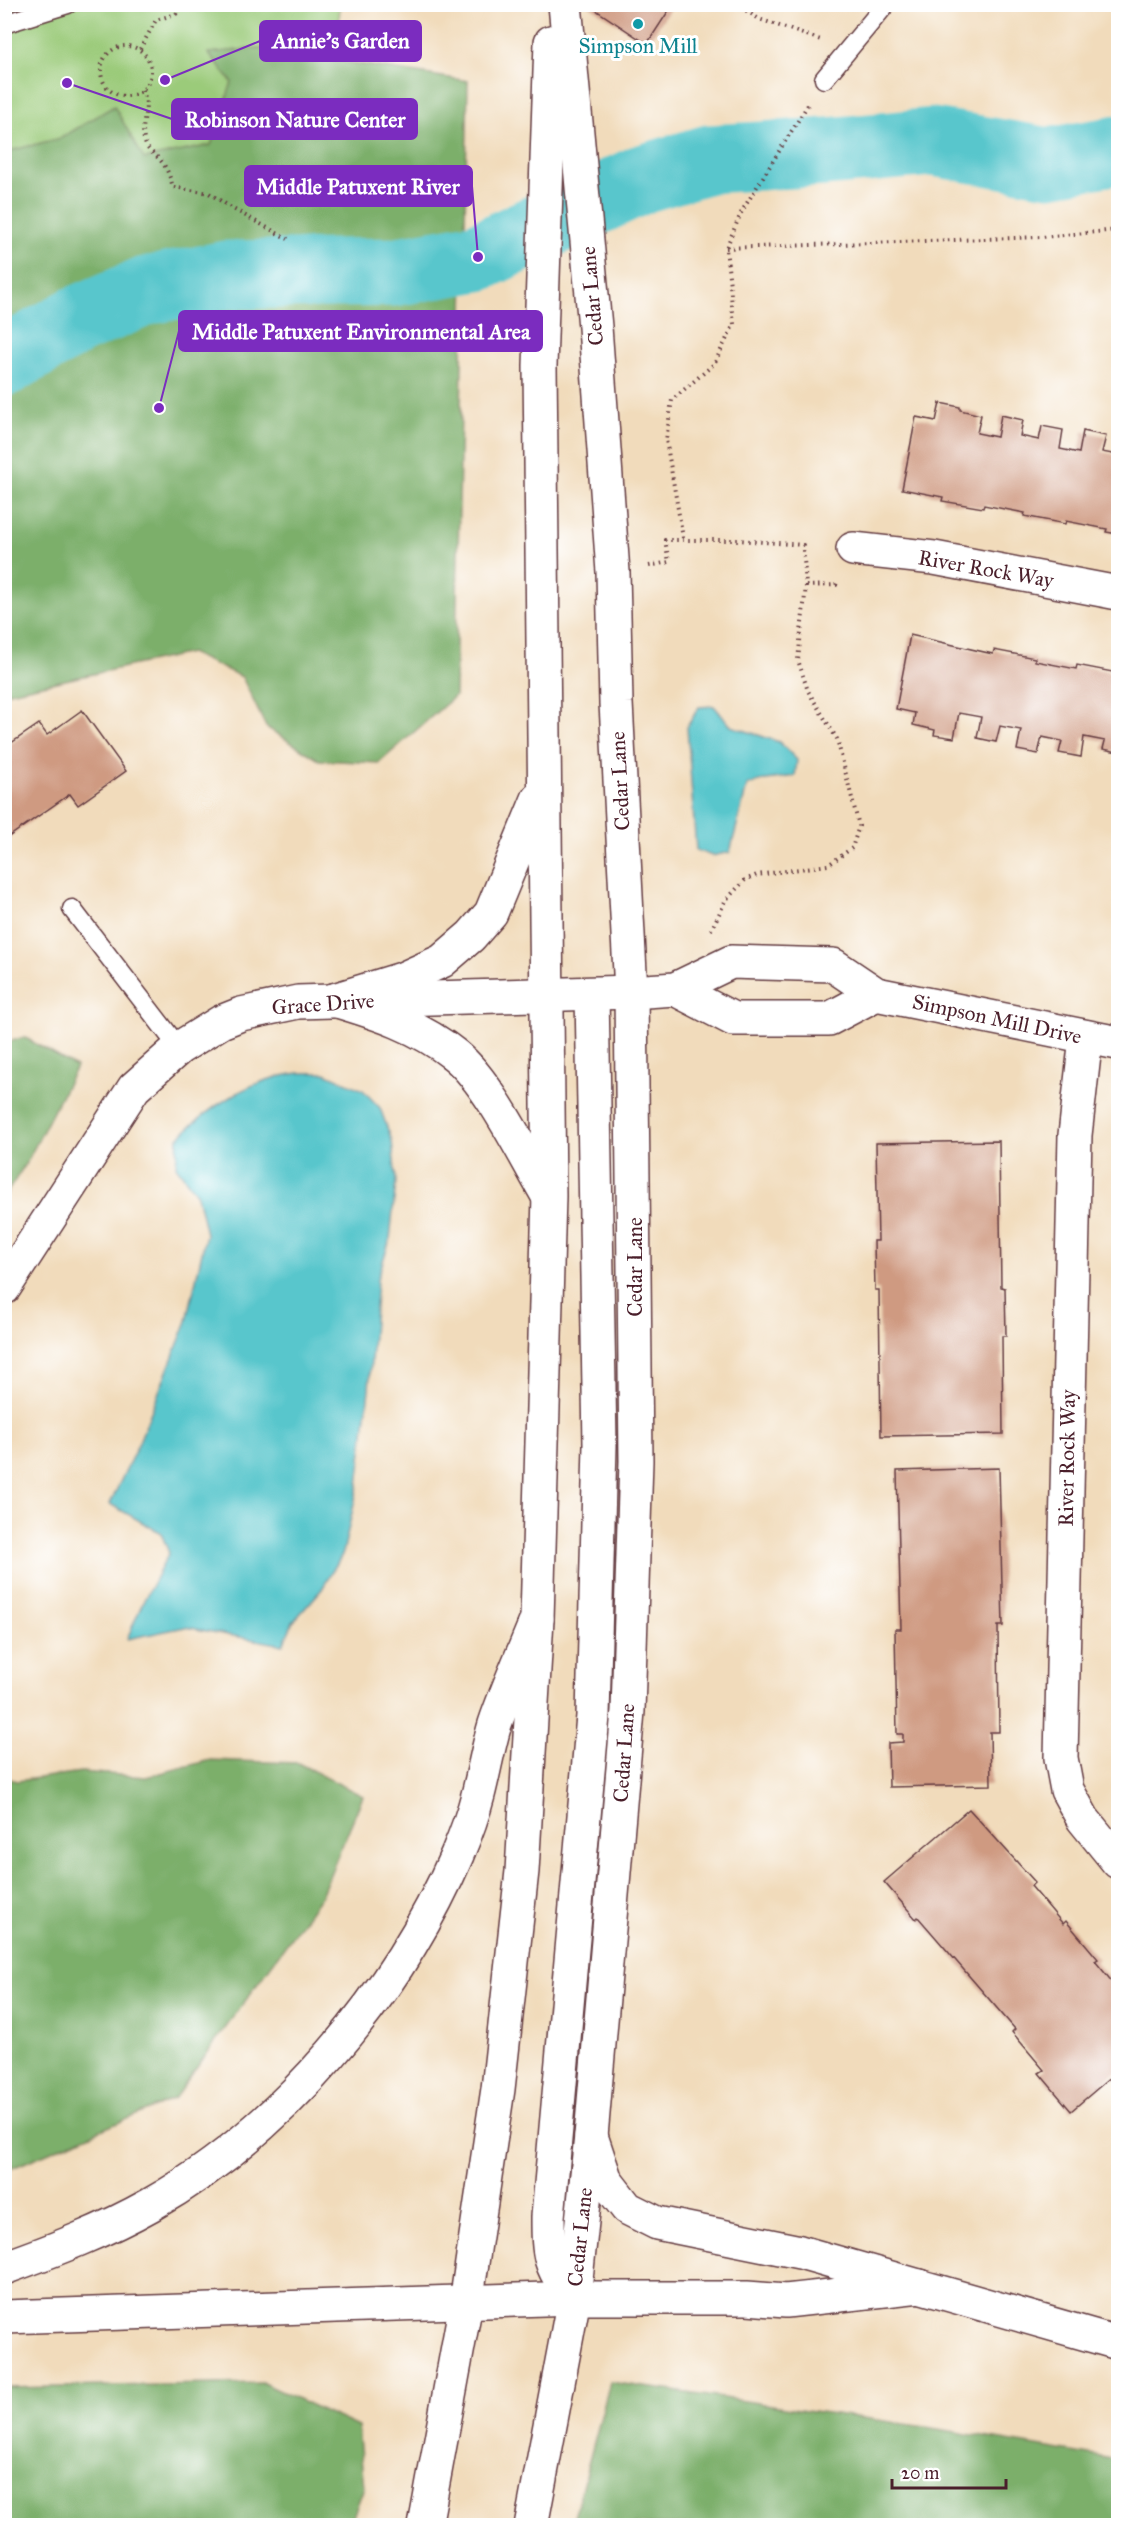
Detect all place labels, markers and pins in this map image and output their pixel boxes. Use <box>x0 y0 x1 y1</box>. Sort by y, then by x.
marker: Simpson Mill <box>631 17 645 31</box>
callout: Annie's Garden <box>260 21 421 61</box>
place label: Simpson Mill <box>578 33 698 59</box>
callout: Robinson Nature Center <box>172 99 417 139</box>
callout: Middle Patuxent River <box>245 166 472 206</box>
callout: Middle Patuxent Environmental Area <box>179 311 542 351</box>

